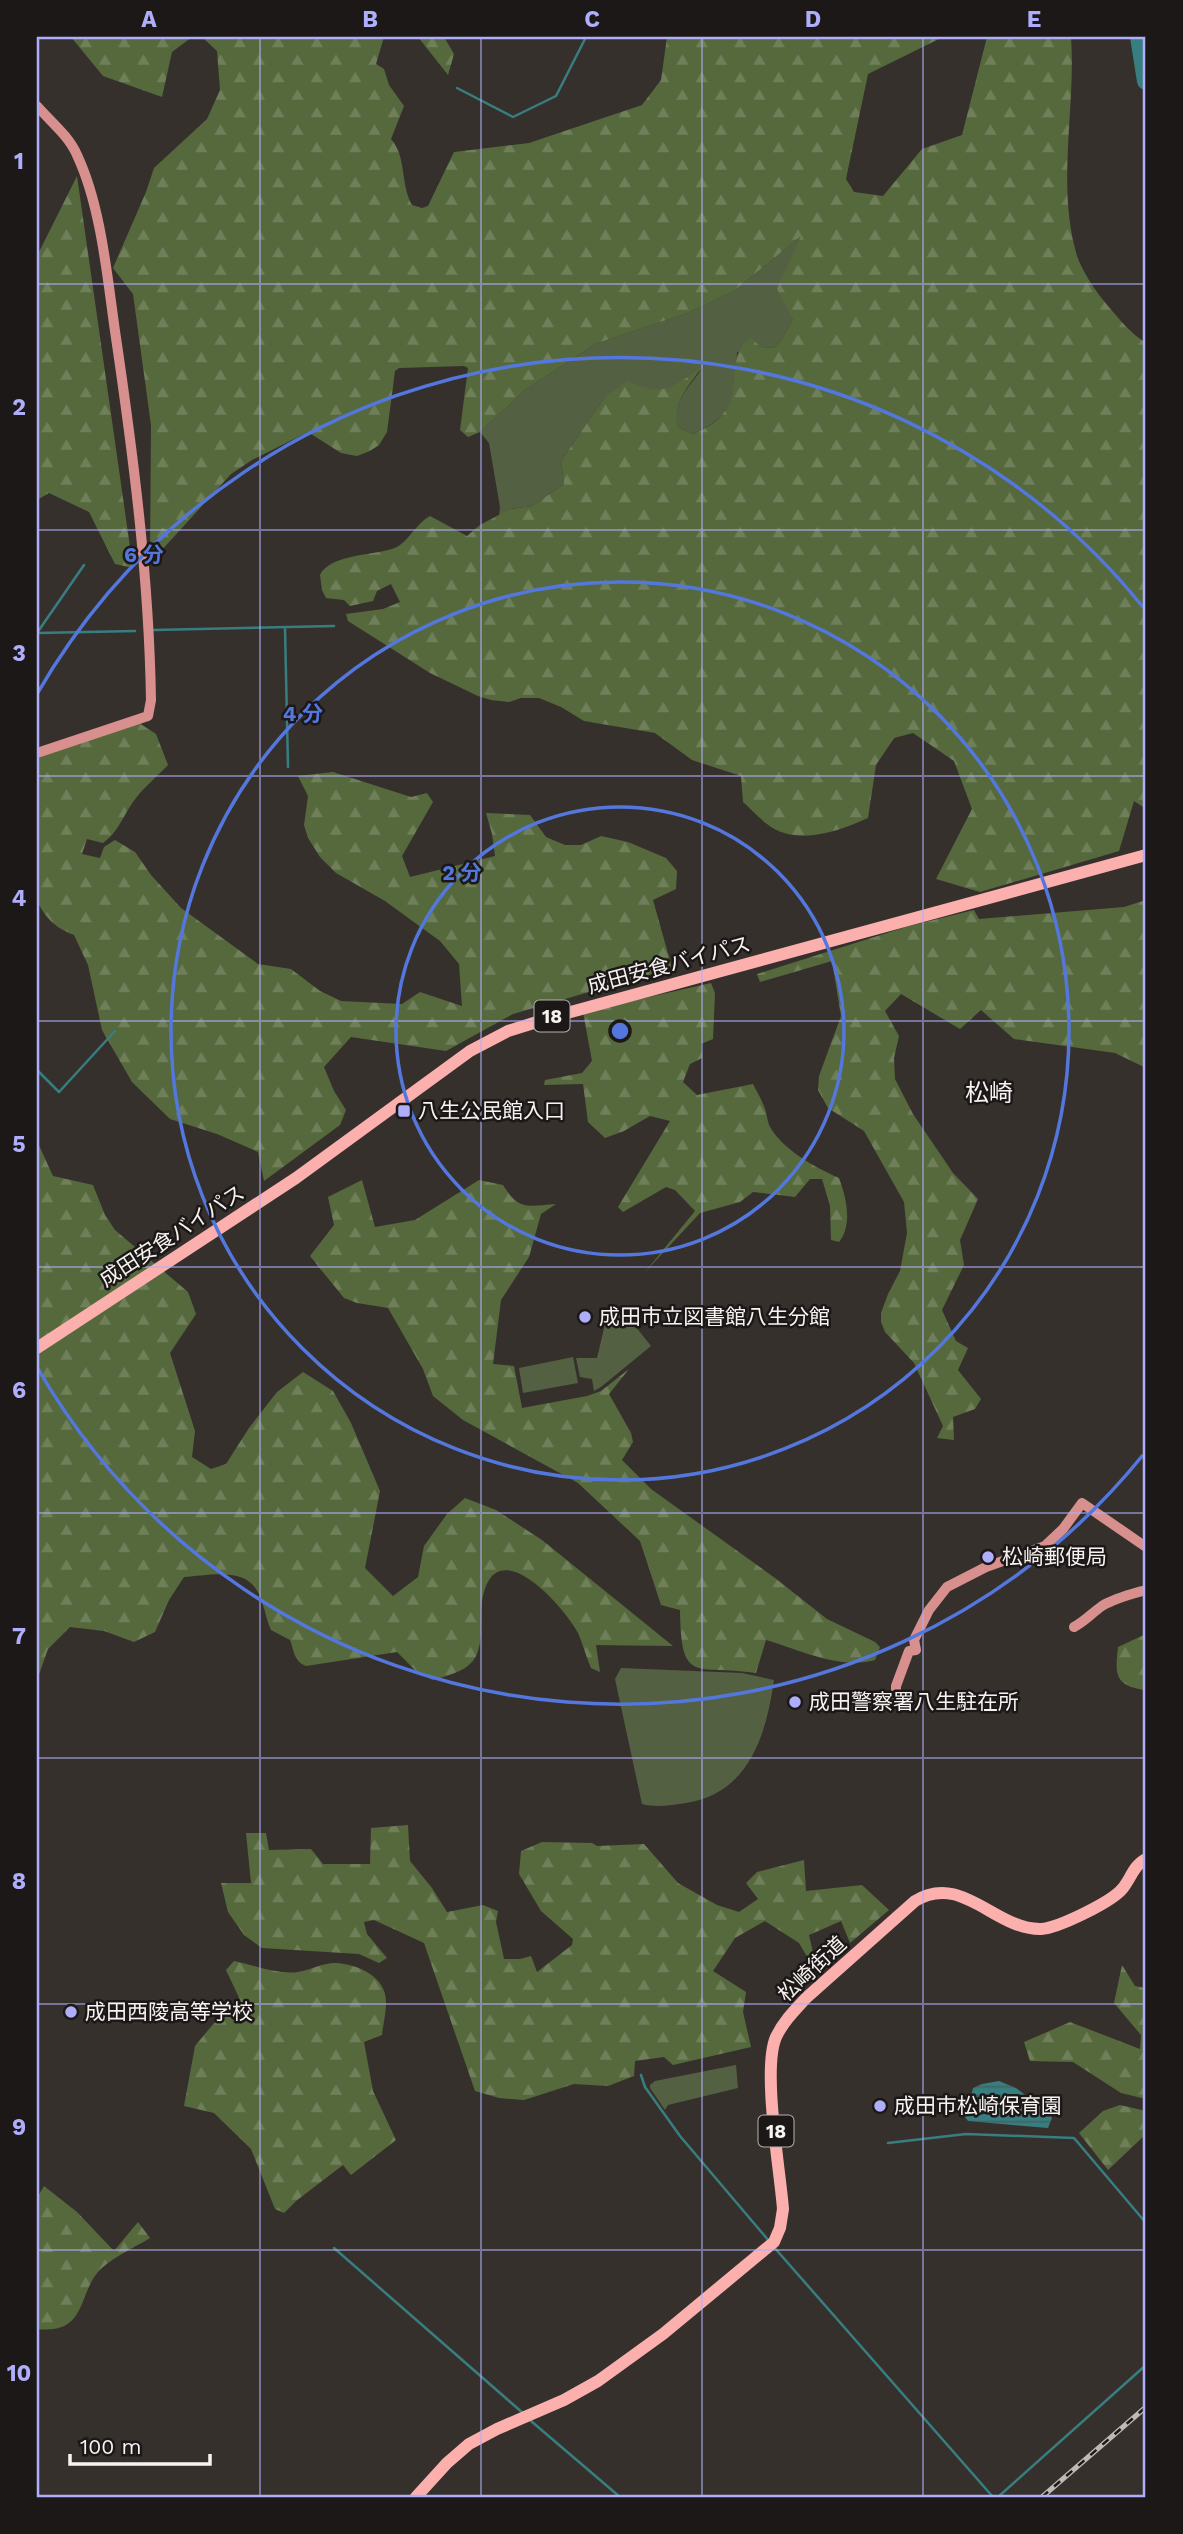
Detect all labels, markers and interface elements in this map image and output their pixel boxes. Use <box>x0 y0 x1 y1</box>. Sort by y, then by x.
text: A <box>141 6 157 33</box>
text: B <box>362 6 378 33</box>
text: C <box>584 6 600 33</box>
text: D <box>805 6 821 33</box>
text: E <box>1027 6 1041 33</box>
text: 1 <box>14 148 24 175</box>
text: 2 <box>12 394 26 421</box>
text: 6 分 <box>124 542 164 567</box>
text: 3 <box>12 640 26 667</box>
text: 4 分 <box>283 701 323 726</box>
text: 2 分 <box>442 860 482 885</box>
text: 4 <box>12 885 27 912</box>
street label: 成田安食バイパス <box>585 931 753 998</box>
road number: 18 <box>534 1000 570 1032</box>
centre of rings <box>608 1019 632 1043</box>
district label: 松崎 <box>965 1079 1013 1107</box>
place label: 八生公民館入口 <box>418 1098 565 1123</box>
marker: 八生公民館入口 <box>396 1103 412 1119</box>
text: 5 <box>12 1131 26 1158</box>
street label: 成田安食バイパス <box>95 1179 249 1292</box>
place label: 成田市立図書館八生分館 <box>599 1304 830 1329</box>
marker: 成田市立図書館八生分館 <box>577 1309 593 1325</box>
text: 6 <box>12 1377 26 1404</box>
place label: 松崎郵便局 <box>1002 1544 1107 1569</box>
marker: 松崎郵便局 <box>980 1549 996 1565</box>
text: 7 <box>12 1623 26 1650</box>
place label: 成田警察署八生駐在所 <box>809 1689 1019 1714</box>
marker: 成田警察署八生駐在所 <box>787 1694 803 1710</box>
text: 8 <box>12 1868 26 1895</box>
street label: 松崎街道 <box>772 1931 851 2006</box>
place label: 成田西陵高等学校 <box>85 1999 253 2024</box>
marker: 成田西陵高等学校 <box>63 2004 79 2020</box>
place label: 成田市松崎保育園 <box>894 2093 1062 2118</box>
marker: 成田市松崎保育園 <box>872 2098 888 2114</box>
text: 9 <box>12 2114 26 2141</box>
road number: 18 <box>758 2116 794 2146</box>
text: 10 <box>7 2360 31 2387</box>
scale bar <box>70 2422 210 2466</box>
text: 100 m <box>80 2434 142 2459</box>

